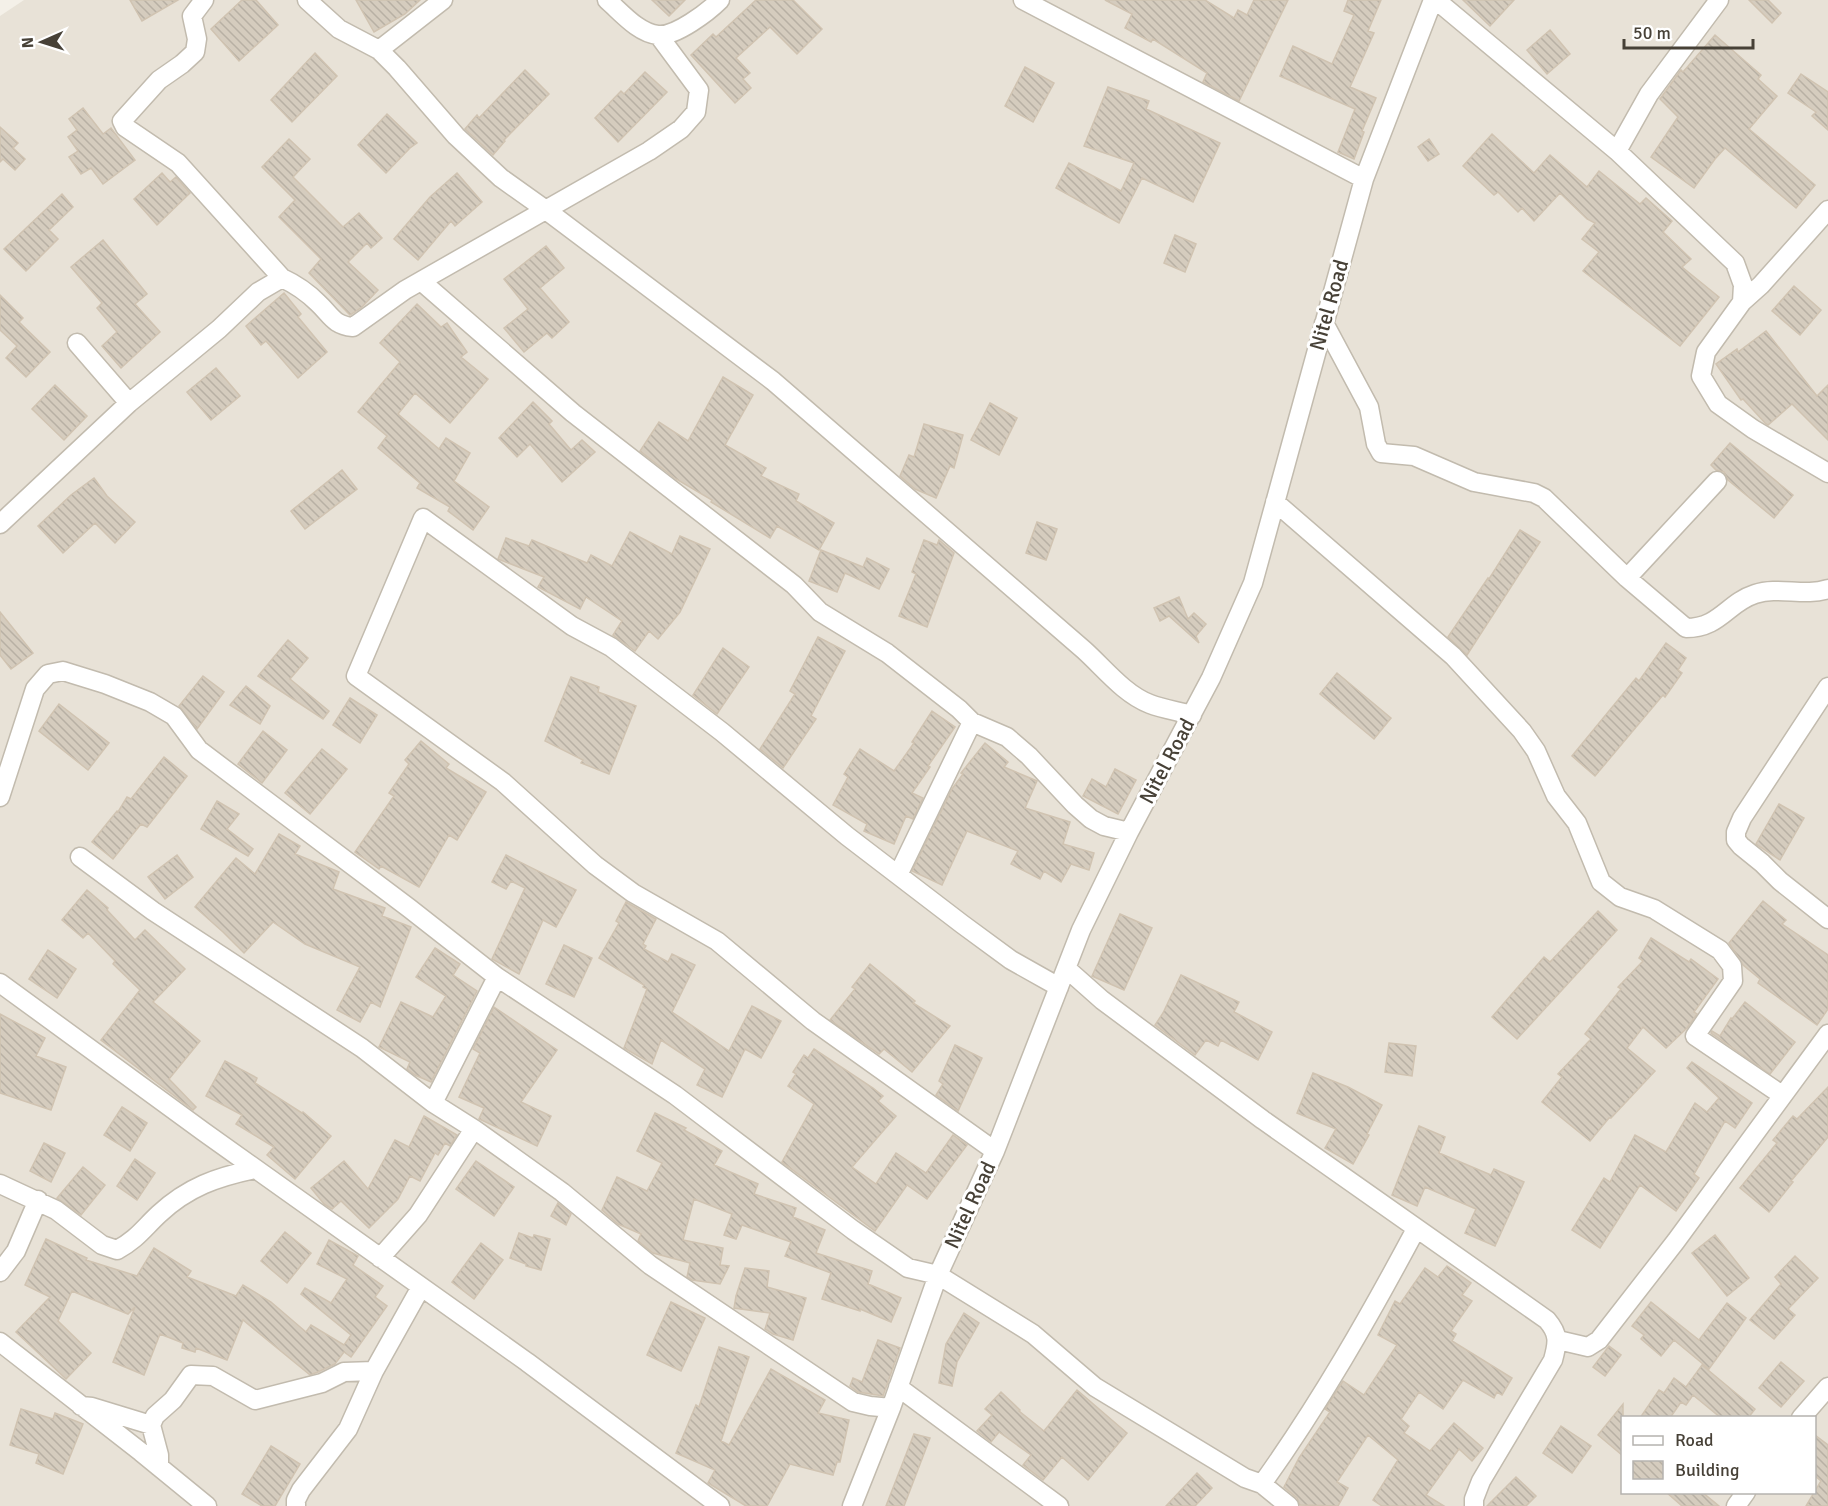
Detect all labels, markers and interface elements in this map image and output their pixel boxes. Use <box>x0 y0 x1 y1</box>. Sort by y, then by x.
north arrow <box>12 12 72 72</box>
scale bar <box>1624 12 1753 50</box>
text: 50 m <box>1633 22 1671 44</box>
text: N <box>18 37 38 49</box>
street label: Nitel Road <box>1304 257 1354 353</box>
street label: Nitel Road <box>1134 714 1200 808</box>
street label: Nitel Road <box>939 1157 1001 1253</box>
legend <box>1621 1416 1816 1494</box>
text: Road <box>1675 1429 1714 1451</box>
text: Building <box>1675 1459 1739 1481</box>

